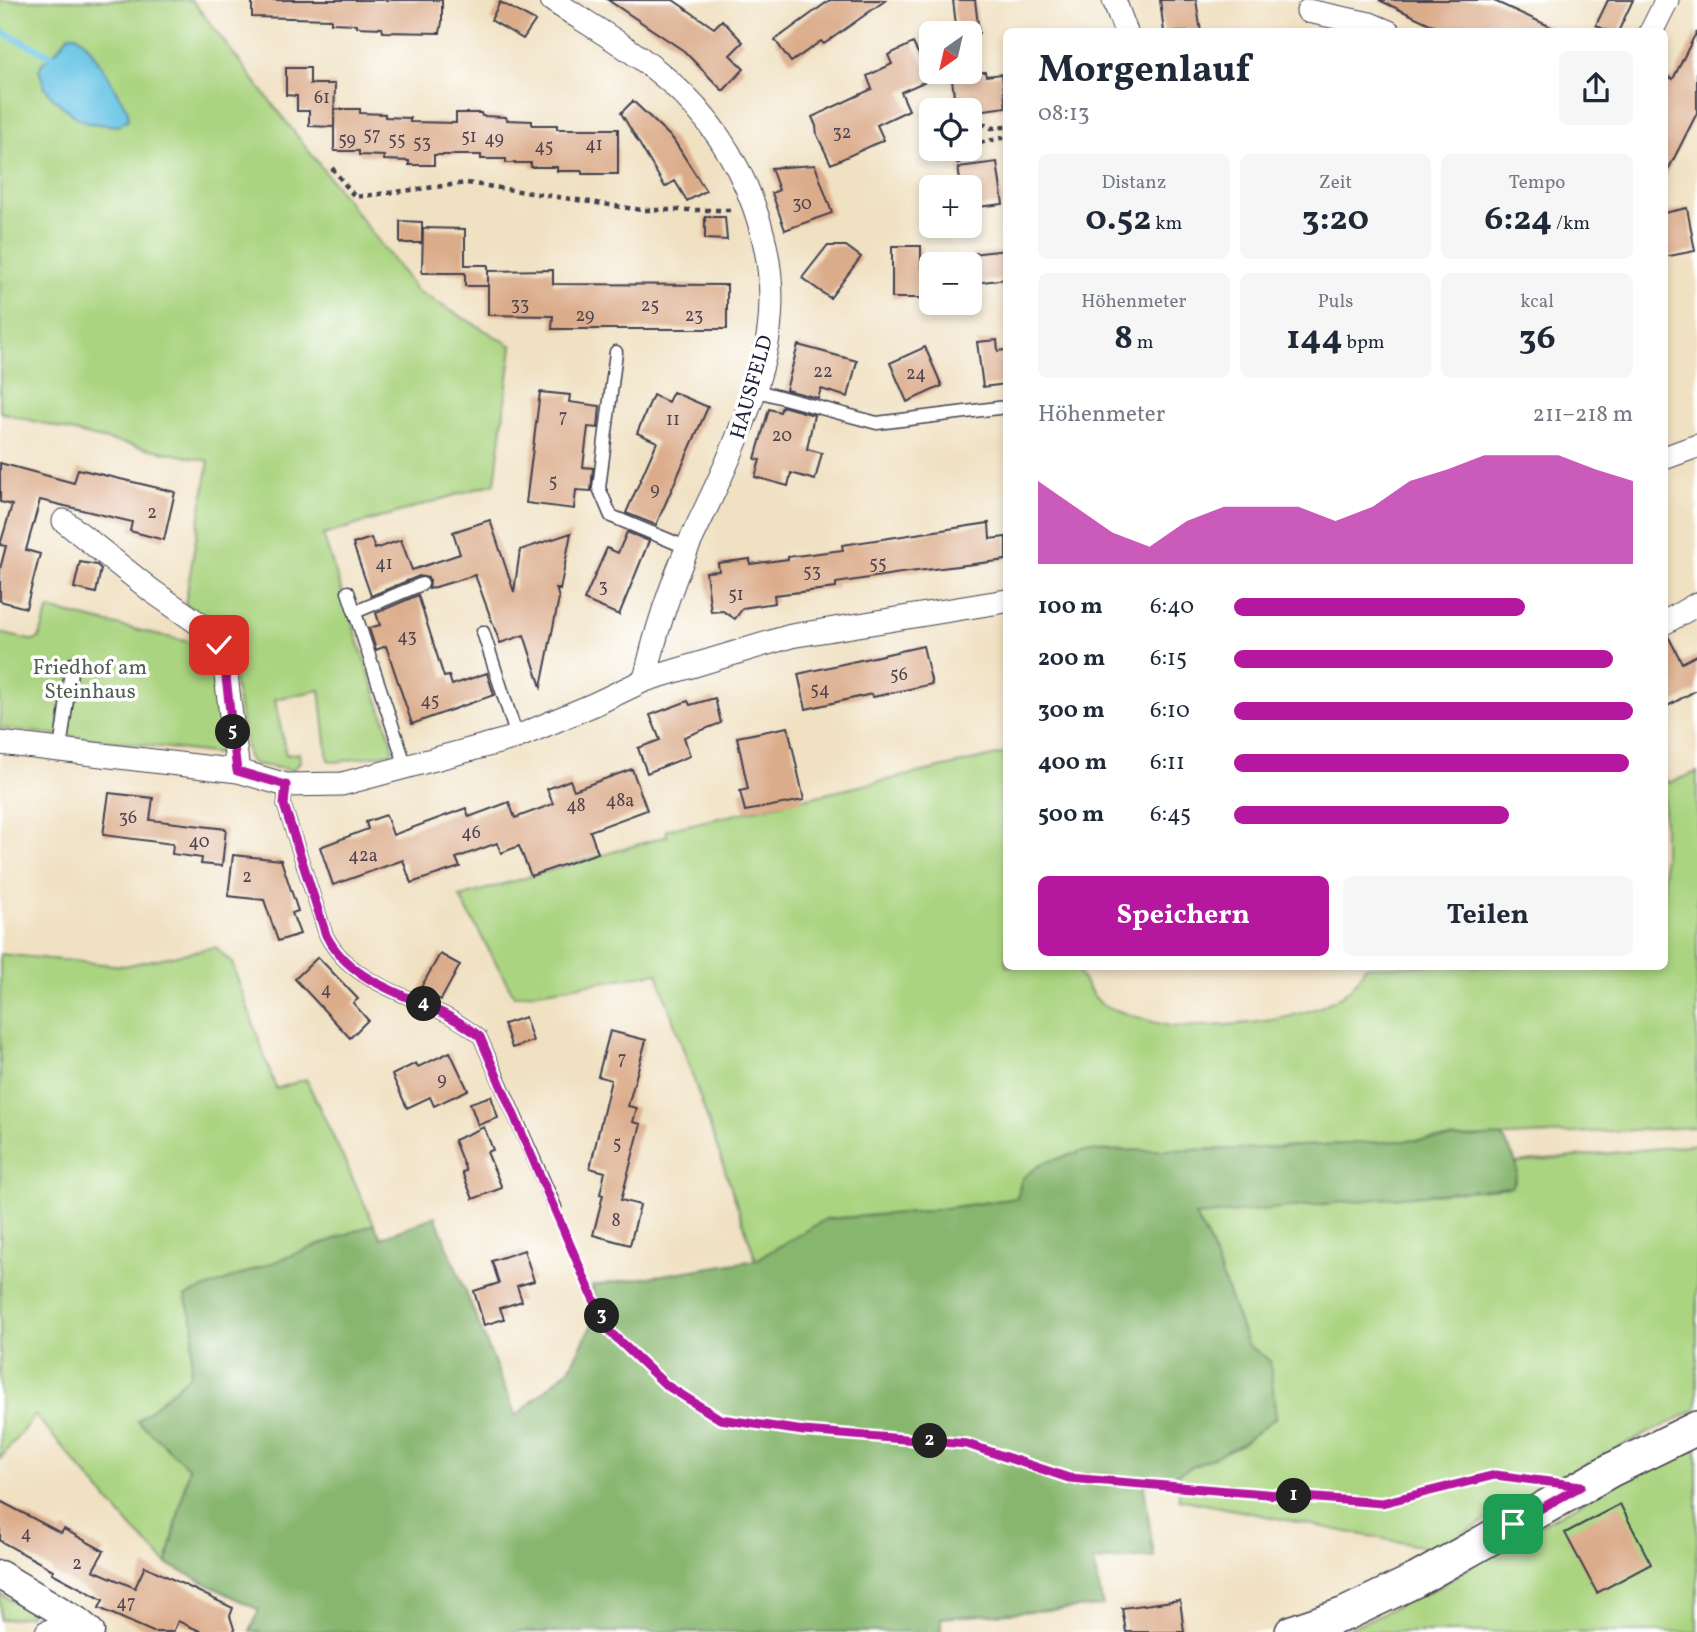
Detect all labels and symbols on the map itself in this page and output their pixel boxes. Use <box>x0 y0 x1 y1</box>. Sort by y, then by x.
north arrow <box>919 21 982 84</box>
house number: 61 <box>314 86 330 111</box>
house number: 32 <box>833 121 851 146</box>
house number: 57 <box>363 123 381 148</box>
house number: 51 <box>461 125 477 150</box>
house number: 49 <box>484 127 504 152</box>
house number: 59 <box>338 128 356 153</box>
house number: 55 <box>388 128 406 153</box>
house number: 53 <box>413 131 431 156</box>
house number: 41 <box>585 133 603 158</box>
house number: 45 <box>535 135 553 160</box>
house number: 30 <box>792 192 812 217</box>
house number: 33 <box>511 293 529 318</box>
house number: 25 <box>641 294 659 319</box>
house number: 29 <box>576 304 594 329</box>
house number: 23 <box>685 304 703 329</box>
street label: HAUSFELD <box>724 332 781 443</box>
house number: 22 <box>813 360 833 385</box>
house number: 24 <box>906 362 926 387</box>
house number: 7 <box>559 405 567 430</box>
house number: 11 <box>666 408 680 433</box>
house number: 20 <box>772 424 792 449</box>
house number: 5 <box>549 470 557 495</box>
house number: 9 <box>650 478 660 503</box>
house number: 2 <box>147 501 157 526</box>
house number: 41 <box>375 552 393 577</box>
house number: 55 <box>869 552 887 577</box>
house number: 53 <box>803 560 821 585</box>
house number: 3 <box>598 575 608 600</box>
house number: 51 <box>728 583 744 608</box>
pin <box>189 615 249 675</box>
house number: 43 <box>397 625 417 650</box>
park label: Friedhof am Steinhaus <box>33 654 147 707</box>
house number: 56 <box>890 663 908 688</box>
house number: 54 <box>810 678 830 703</box>
house number: 45 <box>421 689 439 714</box>
pin: 5 <box>216 714 250 750</box>
house number: 48a <box>606 789 634 814</box>
house number: 48 <box>566 794 586 819</box>
house number: 36 <box>119 806 137 831</box>
house number: 46 <box>461 821 481 846</box>
house number: 40 <box>188 830 210 855</box>
house number: 42a <box>348 844 378 869</box>
house number: 2 <box>242 865 252 890</box>
house number: 4 <box>321 978 331 1003</box>
pin: 4 <box>406 986 442 1021</box>
house number: 7 <box>618 1047 626 1072</box>
house number: 9 <box>437 1068 447 1093</box>
house number: 5 <box>613 1132 621 1157</box>
house number: 8 <box>611 1209 621 1234</box>
pin: 3 <box>584 1298 620 1334</box>
pin: 2 <box>912 1424 948 1458</box>
pin: 1 <box>1276 1478 1312 1514</box>
pin <box>1483 1494 1543 1554</box>
house number: 4 <box>21 1522 31 1547</box>
house number: 2 <box>72 1552 82 1577</box>
house number: 47 <box>116 1591 136 1616</box>

